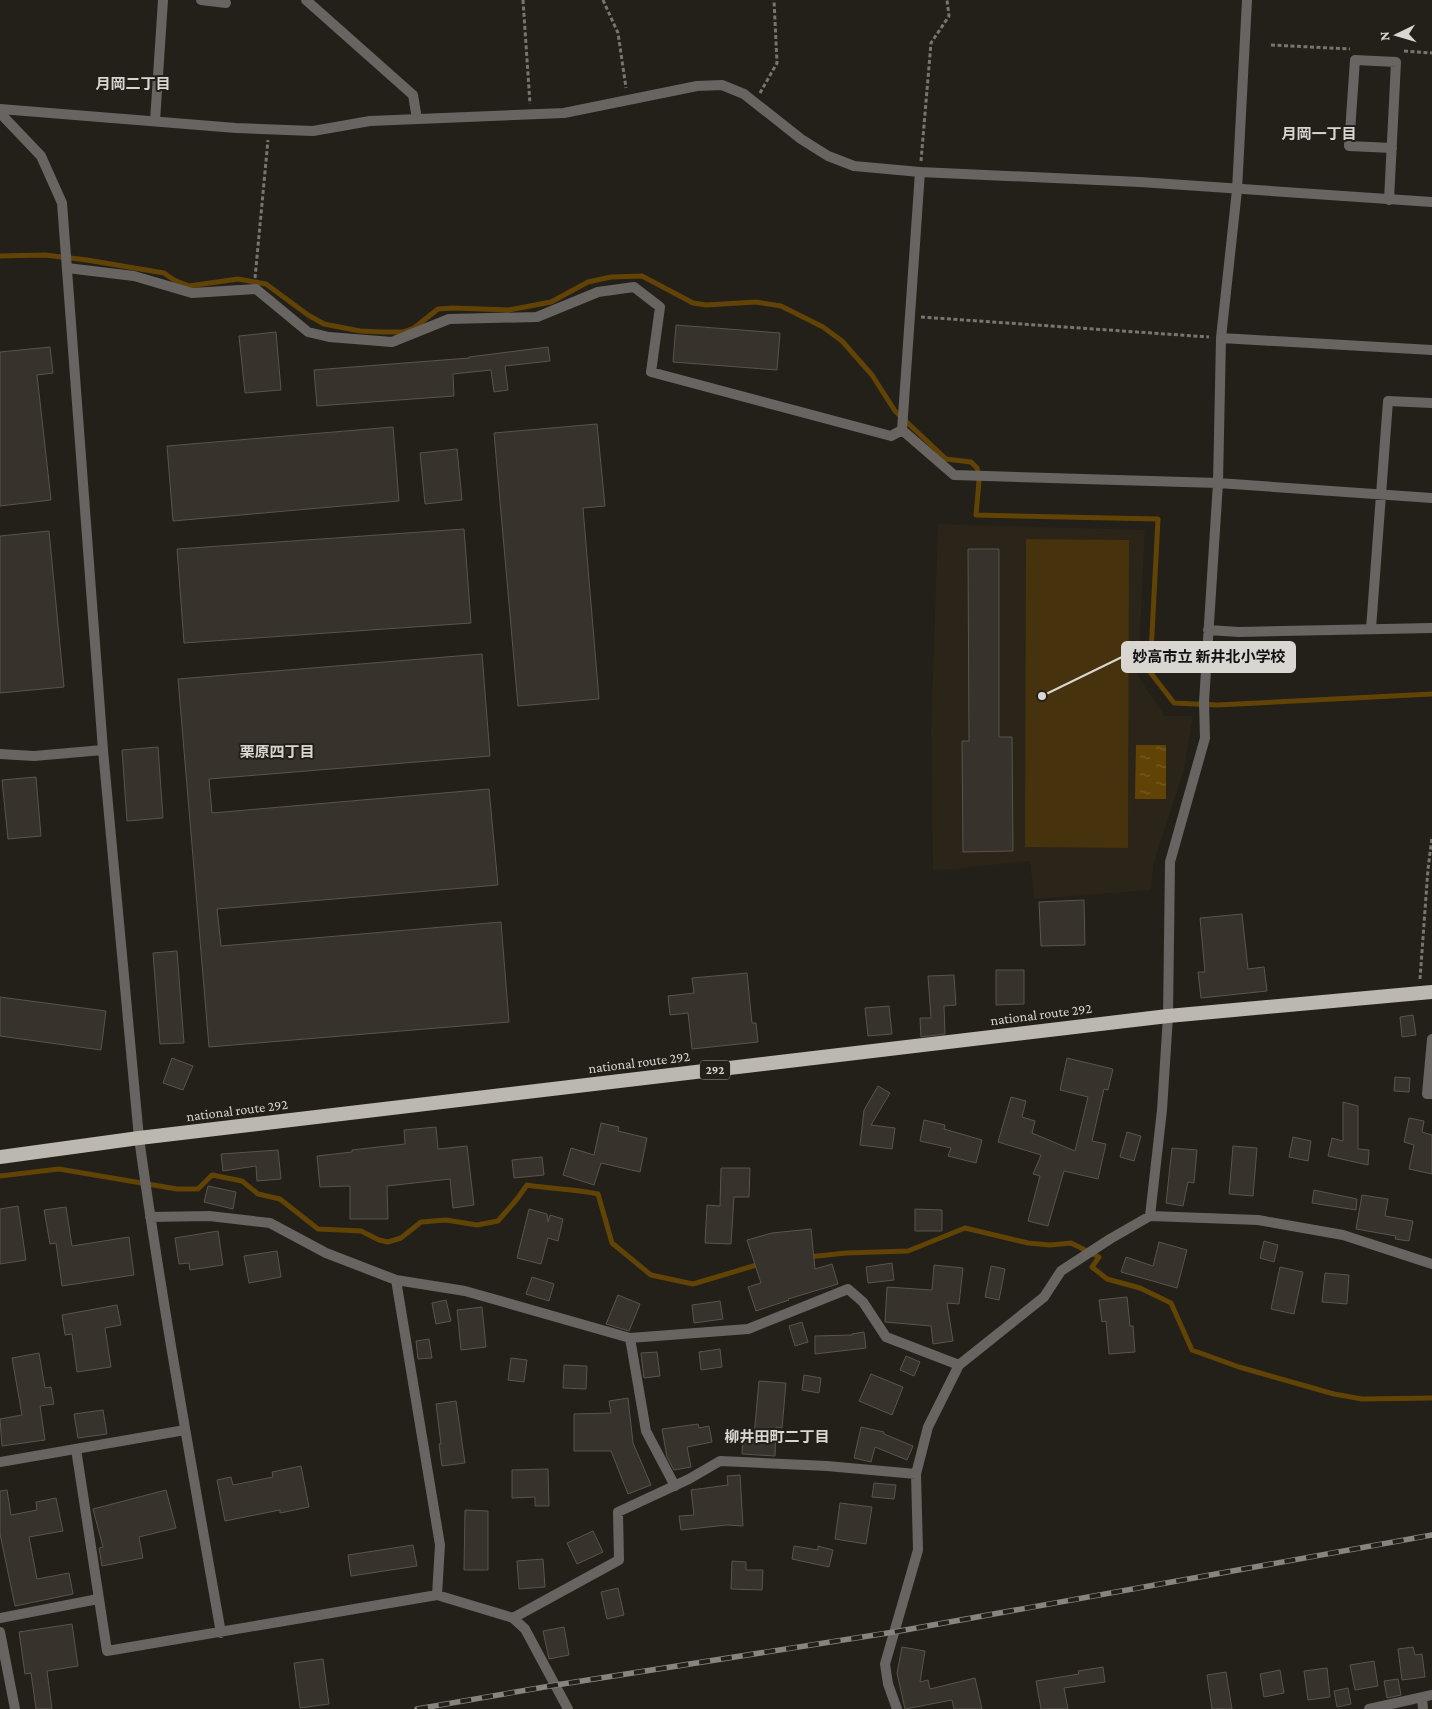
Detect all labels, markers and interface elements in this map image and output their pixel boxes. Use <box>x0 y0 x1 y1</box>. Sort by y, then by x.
north arrow <box>1372 10 1422 60</box>
text: N <box>1376 30 1392 42</box>
district label: 月岡二丁目 <box>95 76 171 92</box>
district label: 月岡一丁目 <box>1281 126 1357 142</box>
callout: 妙高市立 新井北小学校 <box>1122 642 1295 672</box>
text: 妙高市立 新井北小学校 <box>1133 648 1285 665</box>
district label: 栗原四丁目 <box>239 744 315 760</box>
street label: national route 292 <box>989 1000 1093 1028</box>
street label: national route 292 <box>587 1048 691 1076</box>
road number: 292 <box>700 1060 730 1080</box>
street label: national route 292 <box>185 1096 289 1124</box>
district label: 柳井田町二丁目 <box>724 1428 830 1445</box>

